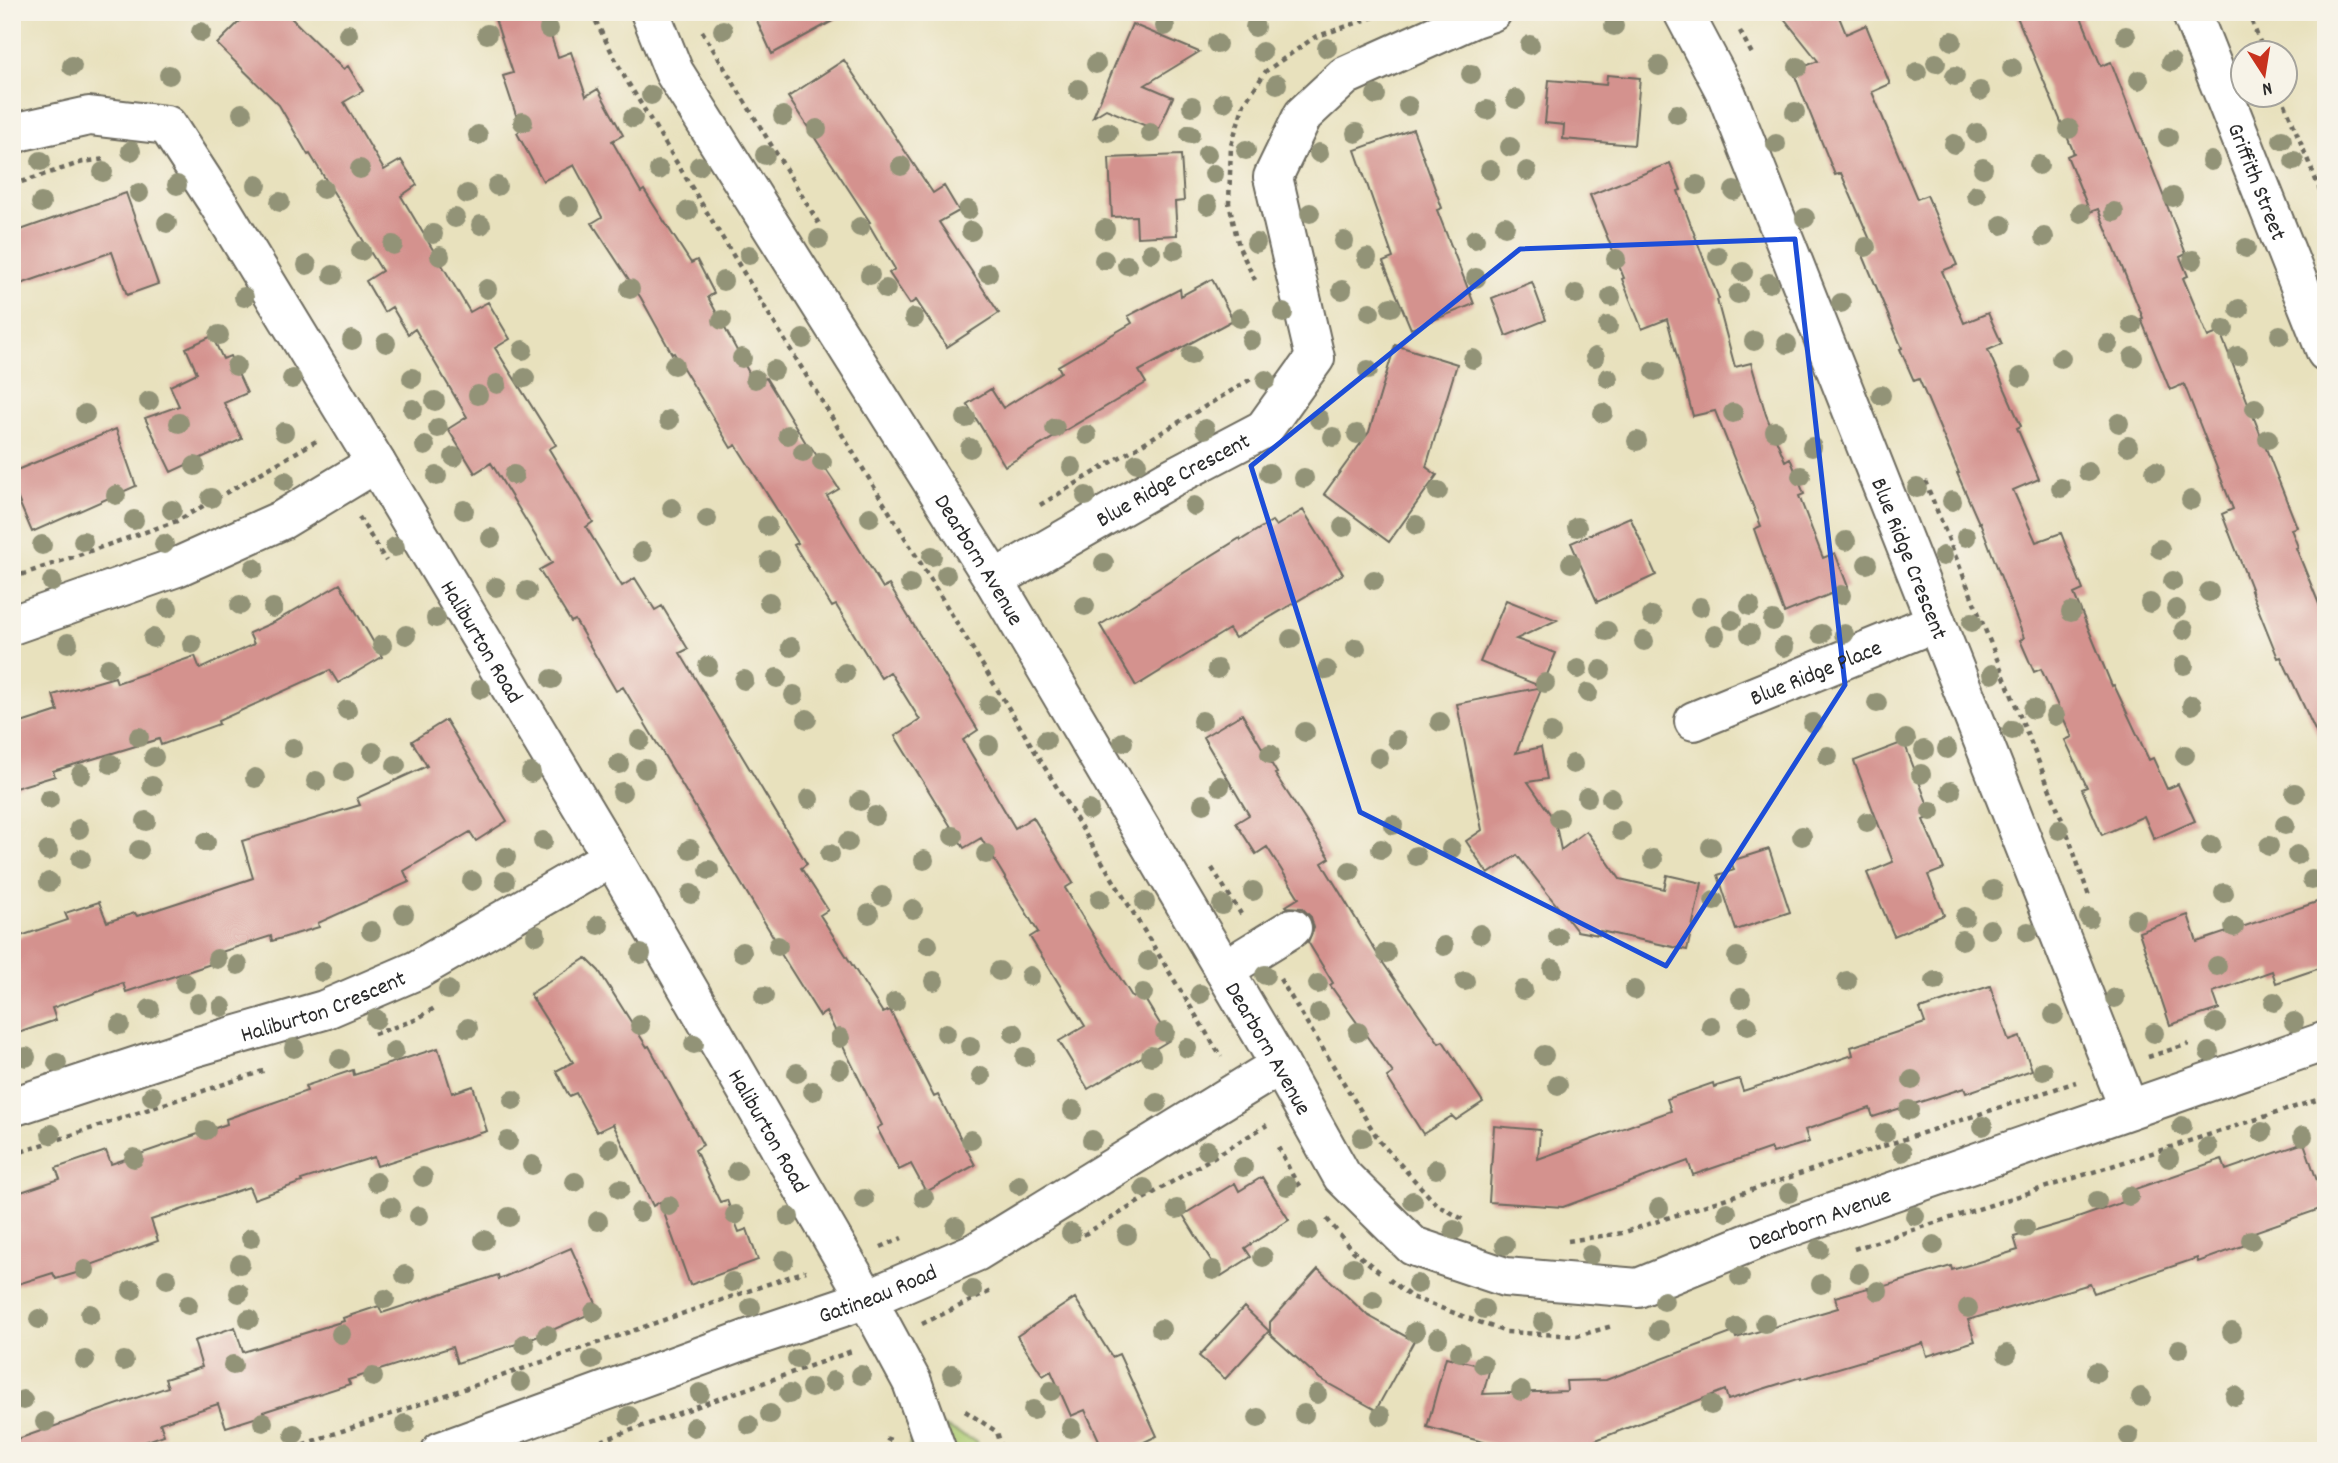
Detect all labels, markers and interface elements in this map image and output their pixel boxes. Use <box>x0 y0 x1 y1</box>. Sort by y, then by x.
north arrow <box>2230 38 2300 108</box>
text: N <box>2259 73 2274 101</box>
street label: Griffith Street <box>2217 119 2293 246</box>
street label: Blue Ridge Crescent <box>1091 426 1257 538</box>
street label: Blue Ridge Crescent <box>1860 473 1954 645</box>
street label: Dearborn Avenue <box>924 489 1030 633</box>
street label: Haliburton Road <box>430 575 529 711</box>
street label: Blue Ridge Place <box>1746 633 1887 716</box>
street label: Haliburton Crescent <box>237 964 412 1053</box>
street label: Dearborn Avenue <box>1215 977 1318 1122</box>
street label: Haliburton Road <box>718 1064 815 1200</box>
street label: Dearborn Avenue <box>1744 1180 1896 1261</box>
street label: Gatineau Road <box>815 1258 943 1334</box>

